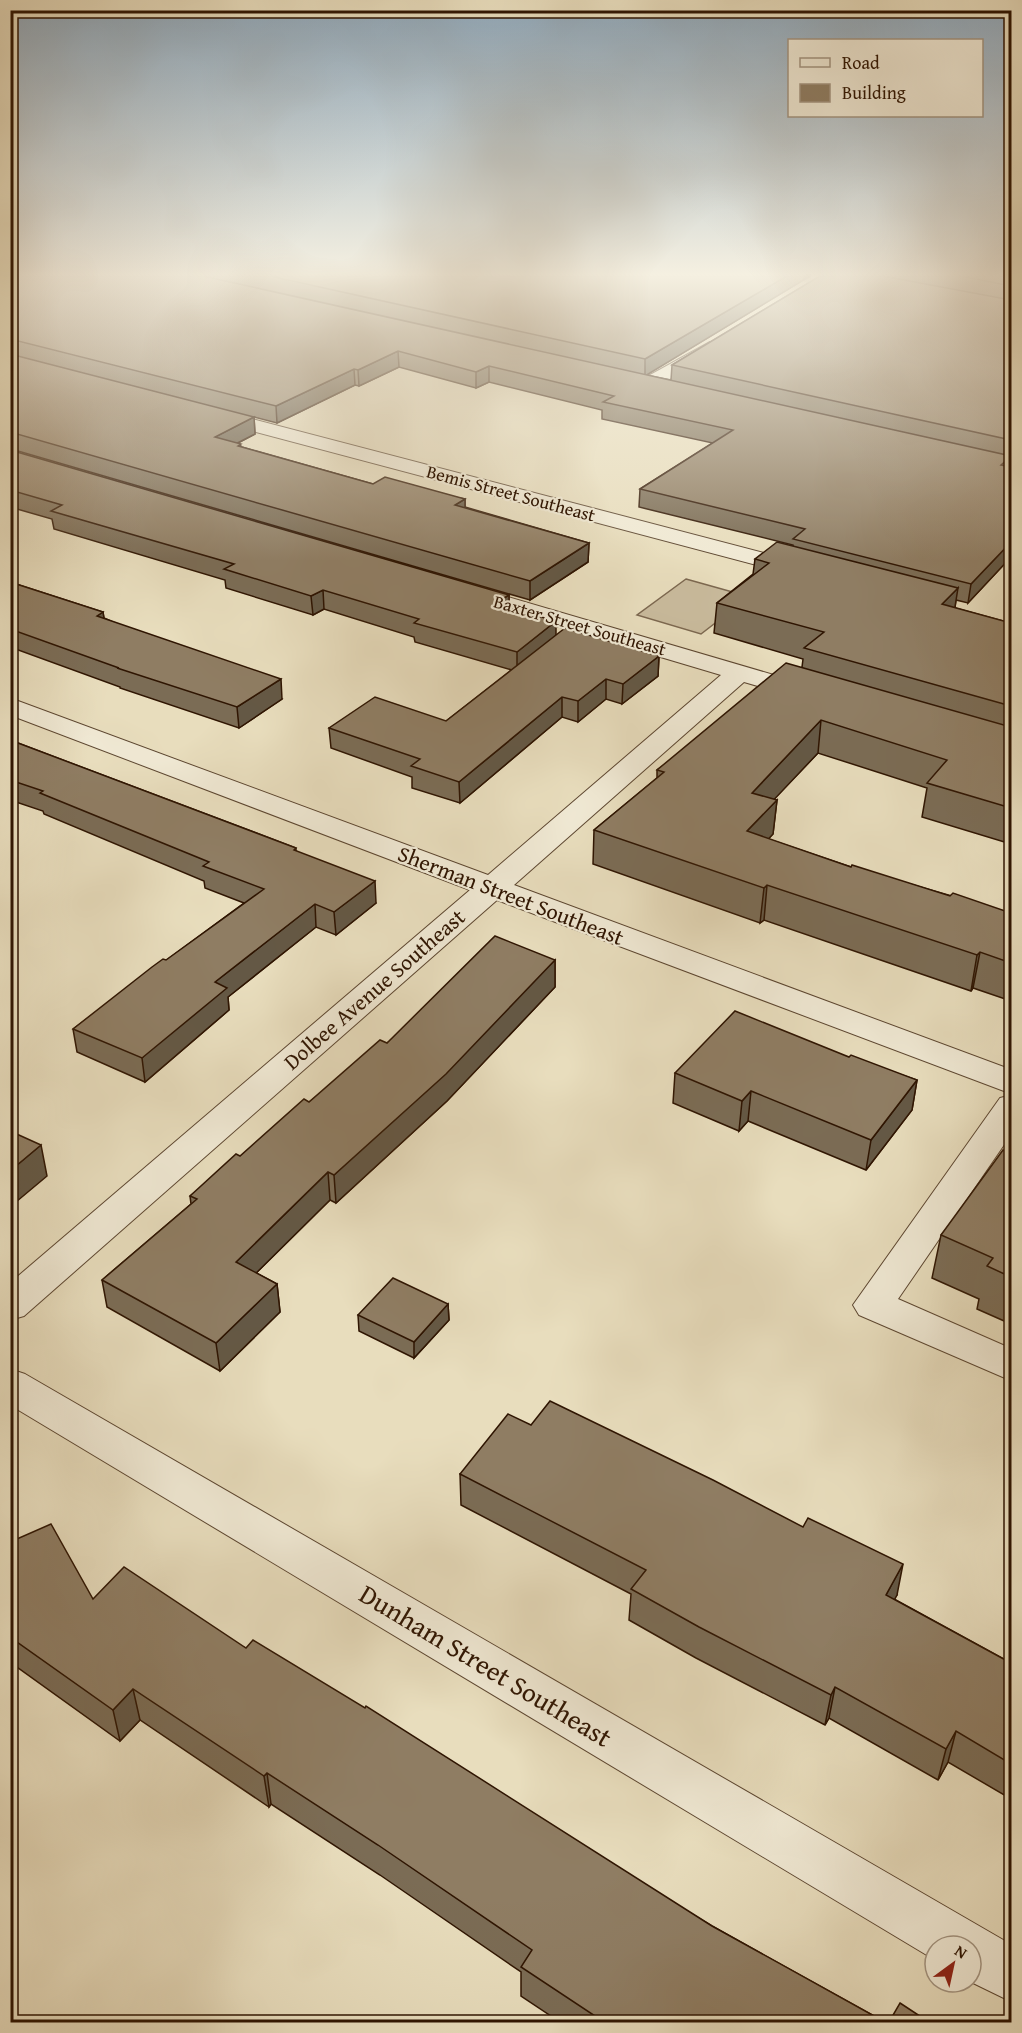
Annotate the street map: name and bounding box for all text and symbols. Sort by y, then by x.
legend [788,39,983,117]
text: Road [842,49,880,76]
text: Building [842,79,906,106]
street label: Bemis Street Southeast [424,457,599,529]
street label: Baxter Street Southeast [491,587,670,663]
street label: Sherman Street Southeast [393,837,629,953]
street label: Dolbee Avenue Southeast [276,901,472,1077]
street label: Dunham Street Southeast [352,1574,620,1757]
north arrow [923,1934,983,1994]
text: N [950,1938,972,1965]

